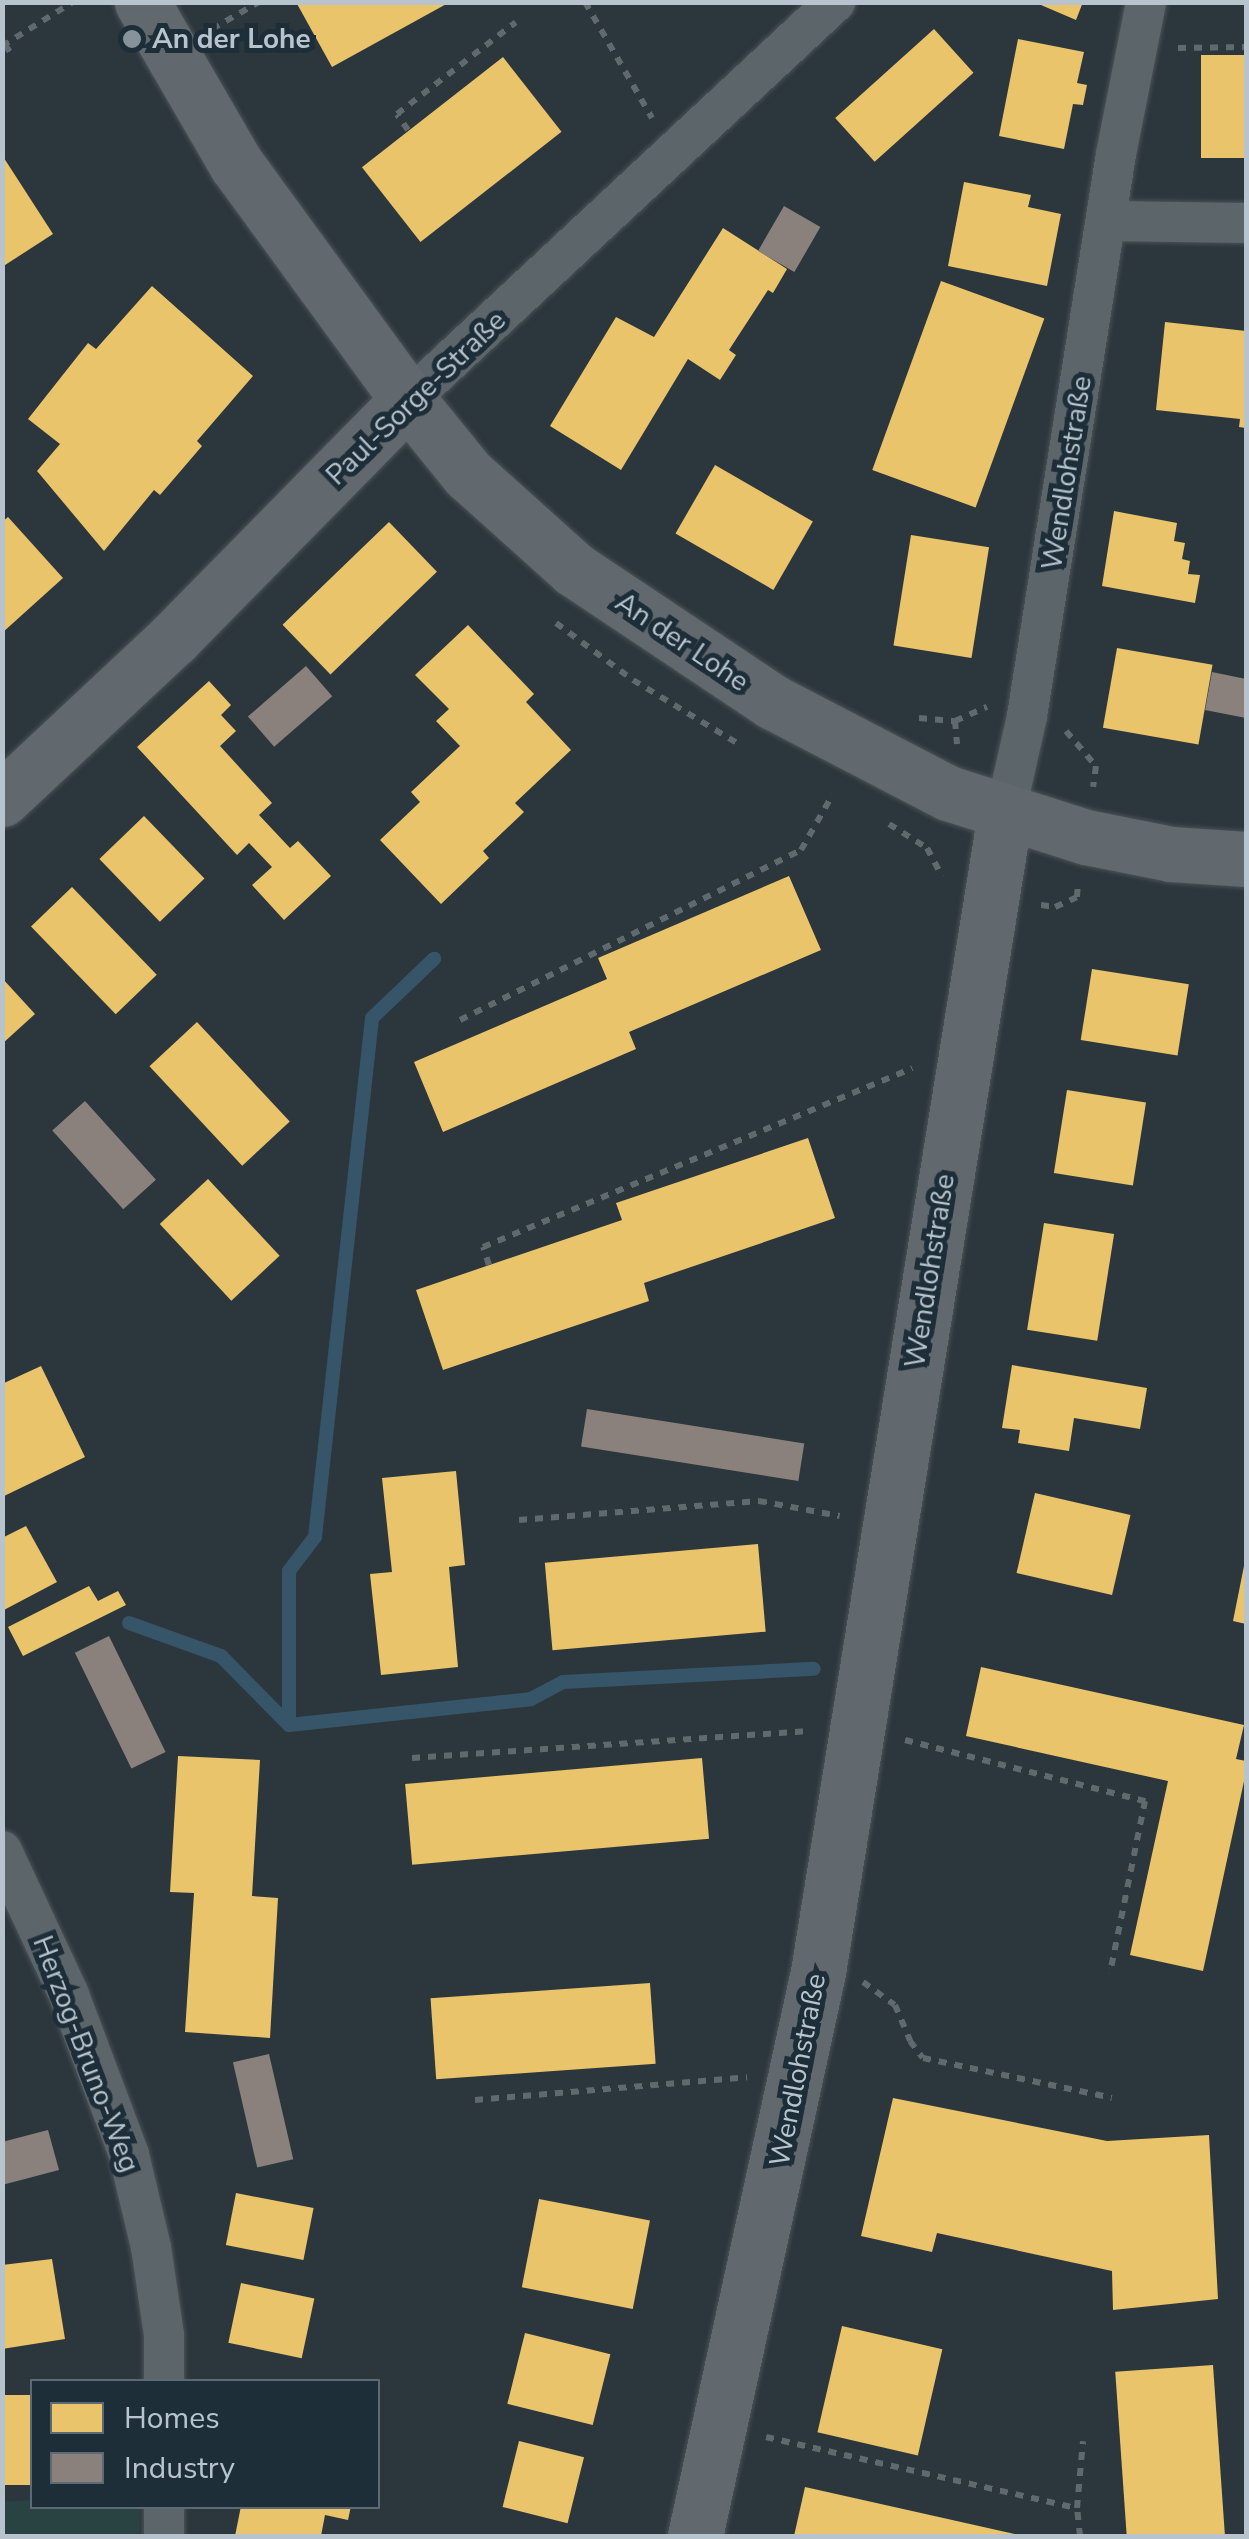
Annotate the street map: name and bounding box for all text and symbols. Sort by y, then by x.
place label: An der Lohe [152,22,311,56]
marker: An der Lohe [121,28,143,50]
street label: Paul-Sorge-Straße [319,304,513,492]
street label: Wendlohstraße [1035,374,1099,572]
street label: An der Lohe [609,585,755,699]
street label: Wendlohstraße [898,1172,962,1370]
street label: Herzog-Bruno-Weg [25,1931,147,2177]
street label: Wendlohstraße [763,1971,833,2169]
legend [30,2379,380,2509]
text: Homes [124,2398,220,2439]
text: Industry [124,2448,235,2489]

